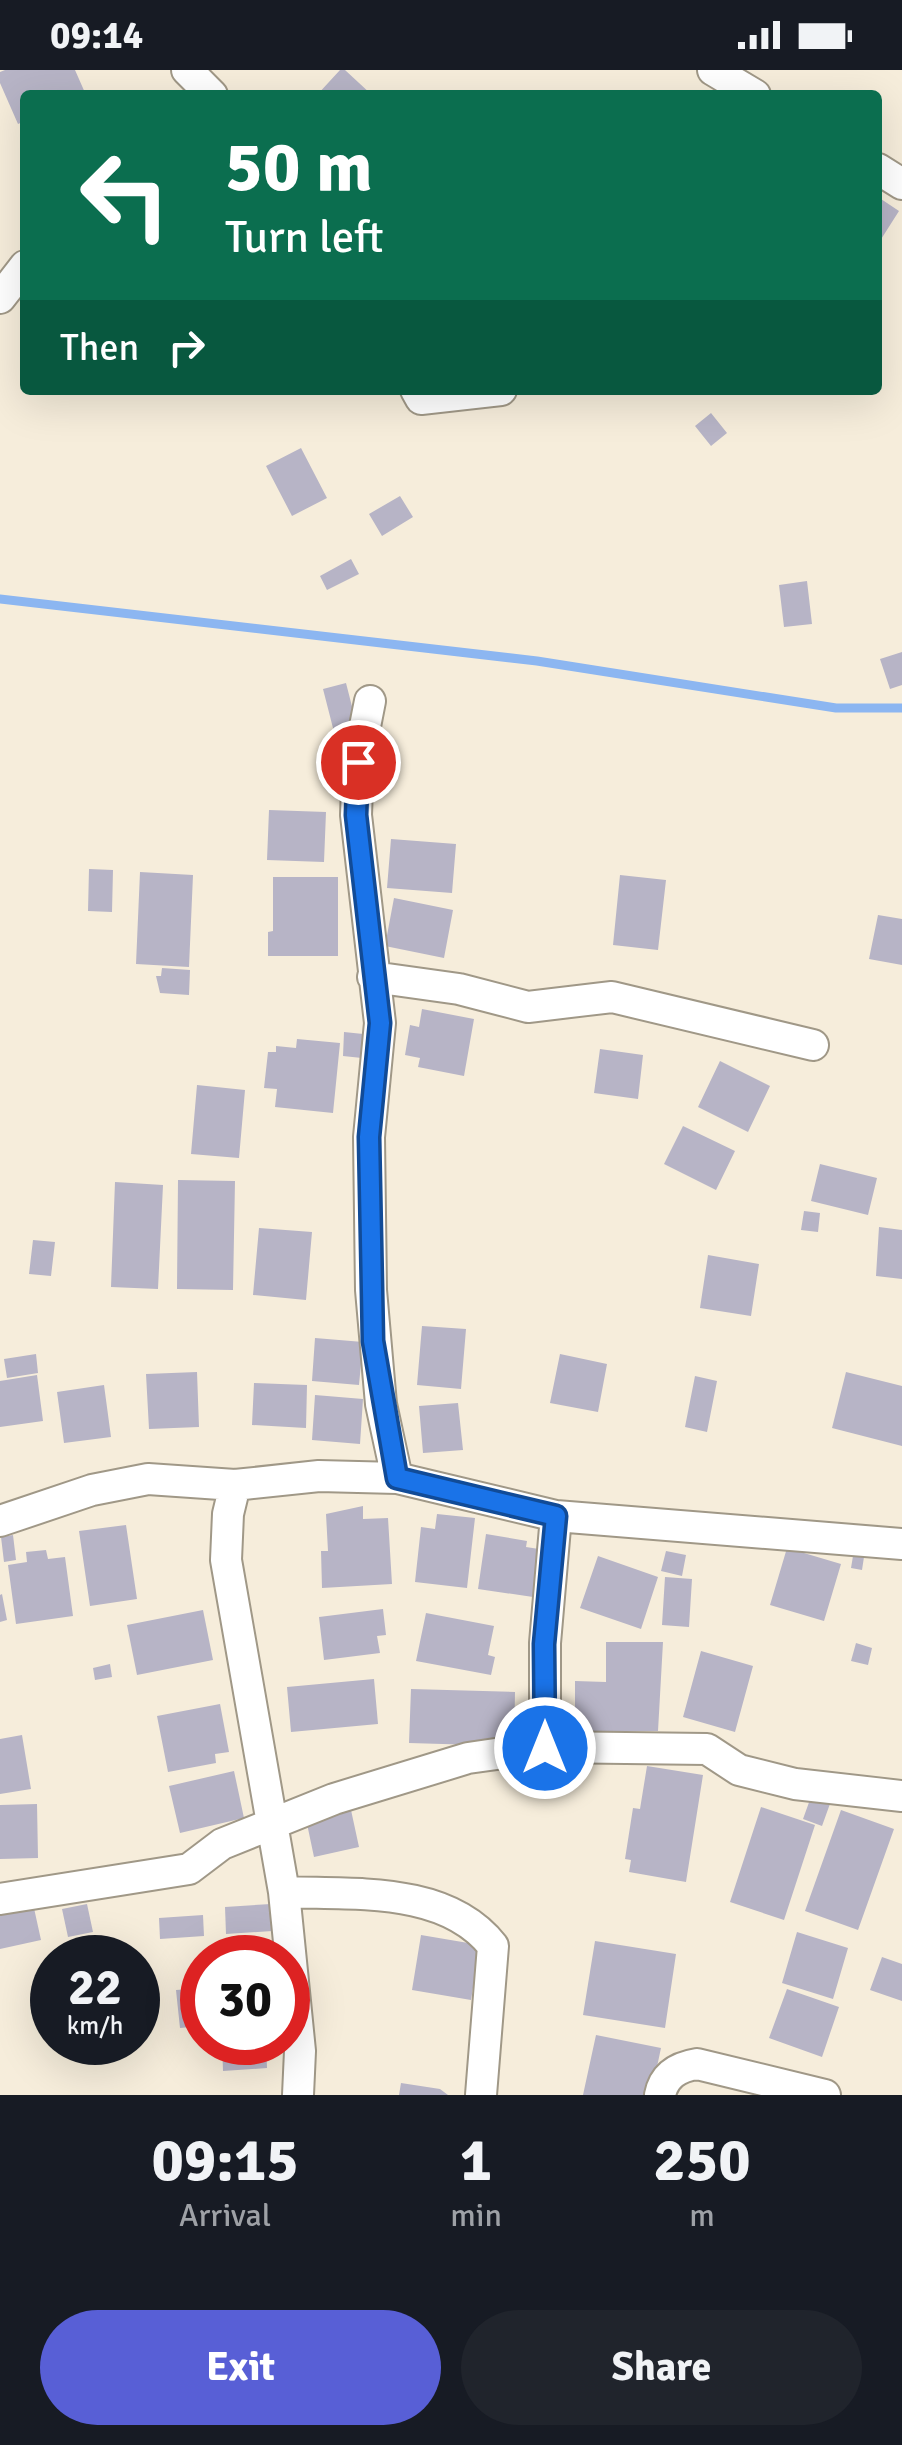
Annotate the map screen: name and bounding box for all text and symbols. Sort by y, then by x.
text: 09:14 [50,12,143,59]
text: 50 m [225,124,373,210]
icon: left [60,130,190,260]
text: Turn left [225,210,384,265]
icon: right [159,320,214,375]
text: Then [60,324,139,371]
pin [316,720,401,805]
icon: arrive [331,735,386,790]
position arrow [493,1696,597,1800]
speed limit sign: 30 [180,1935,310,2065]
text: 22 [68,1957,122,2019]
text: km/h [67,2010,123,2041]
text: 09:15 [151,2124,299,2198]
text: 1 [460,2124,492,2198]
text: 250 [653,2124,751,2198]
text: Arrival [179,2196,271,2235]
text: min [450,2196,502,2235]
text: m [689,2196,715,2235]
button: Exit [40,2310,441,2425]
button: Share [461,2310,862,2425]

